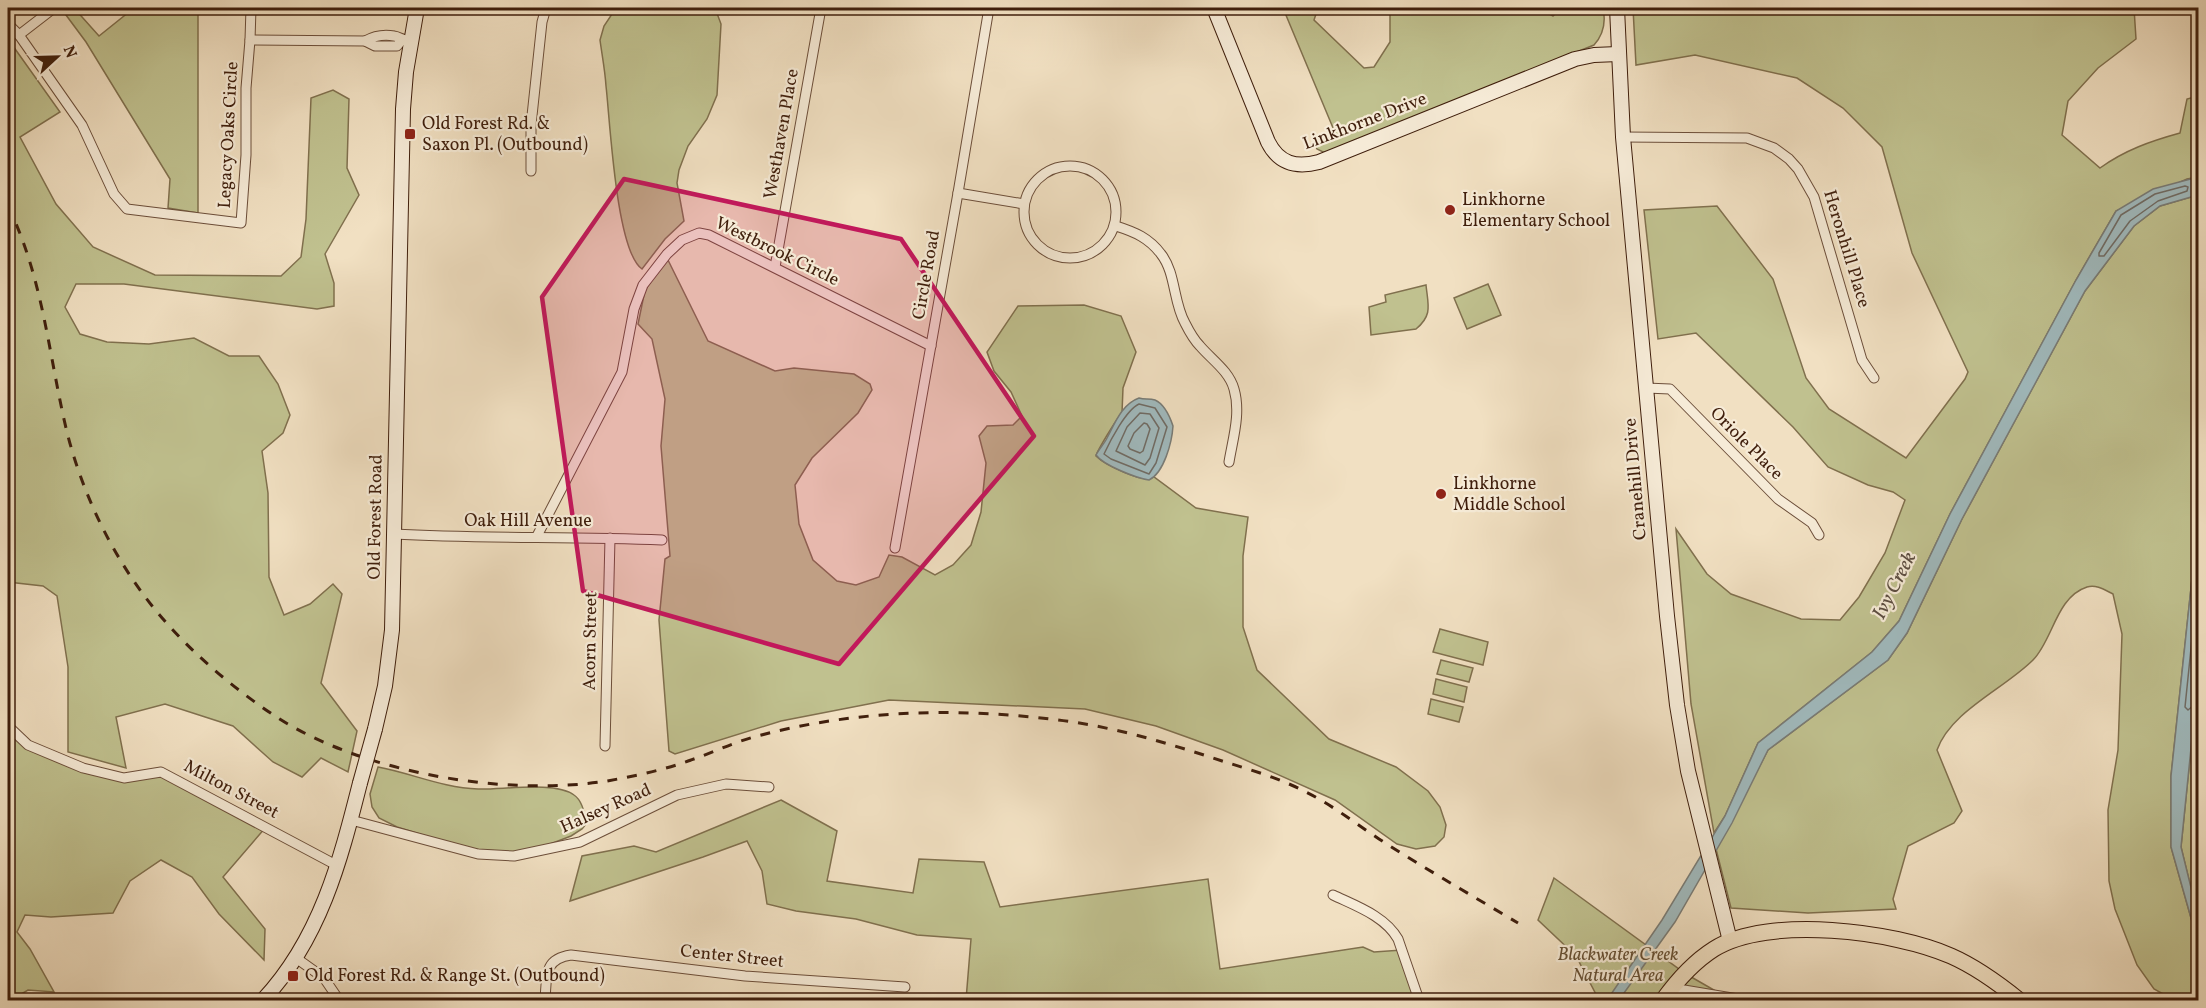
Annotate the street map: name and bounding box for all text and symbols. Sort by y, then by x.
north arrow [27,27,87,87]
text: N [57,43,82,62]
street label: Legacy Oaks Circle [213,61,245,209]
street label: Westhaven Place [758,67,806,201]
street label: Linkhorne Drive [1299,87,1431,157]
place label: Old Forest Rd. & Saxon Pl. (Outbound) [422,112,588,158]
marker: Old Forest Rd. & Saxon Pl. (Outbound) [403,127,417,141]
street label: Heronhill Place [1816,187,1876,311]
place label: Linkhorne Elementary School [1462,188,1610,234]
marker: Linkhorne Elementary School [1443,203,1457,217]
street label: Westbrook Circle [711,211,843,293]
street label: Circle Road [907,228,947,322]
street label: Oriole Place [1704,402,1788,486]
street label: Cranehill Drive [1618,417,1654,541]
street label: Old Forest Road [362,454,390,580]
place label: Linkhorne Middle School [1453,472,1566,518]
marker: Linkhorne Middle School [1434,487,1448,501]
street label: Oak Hill Avenue [464,509,592,534]
water label: Ivy Creek [1866,547,1924,625]
street label: Acorn Street [578,591,604,691]
street label: Milton Street [179,754,283,826]
street label: Halsey Road [556,778,656,840]
street label: Center Street [679,939,785,975]
park label: Blackwater Creek Natural Area [1558,943,1678,989]
place label: Old Forest Rd. & Range St. (Outbound) [305,964,605,989]
marker: Old Forest Rd. & Range St. (Outbound) [286,969,300,983]

